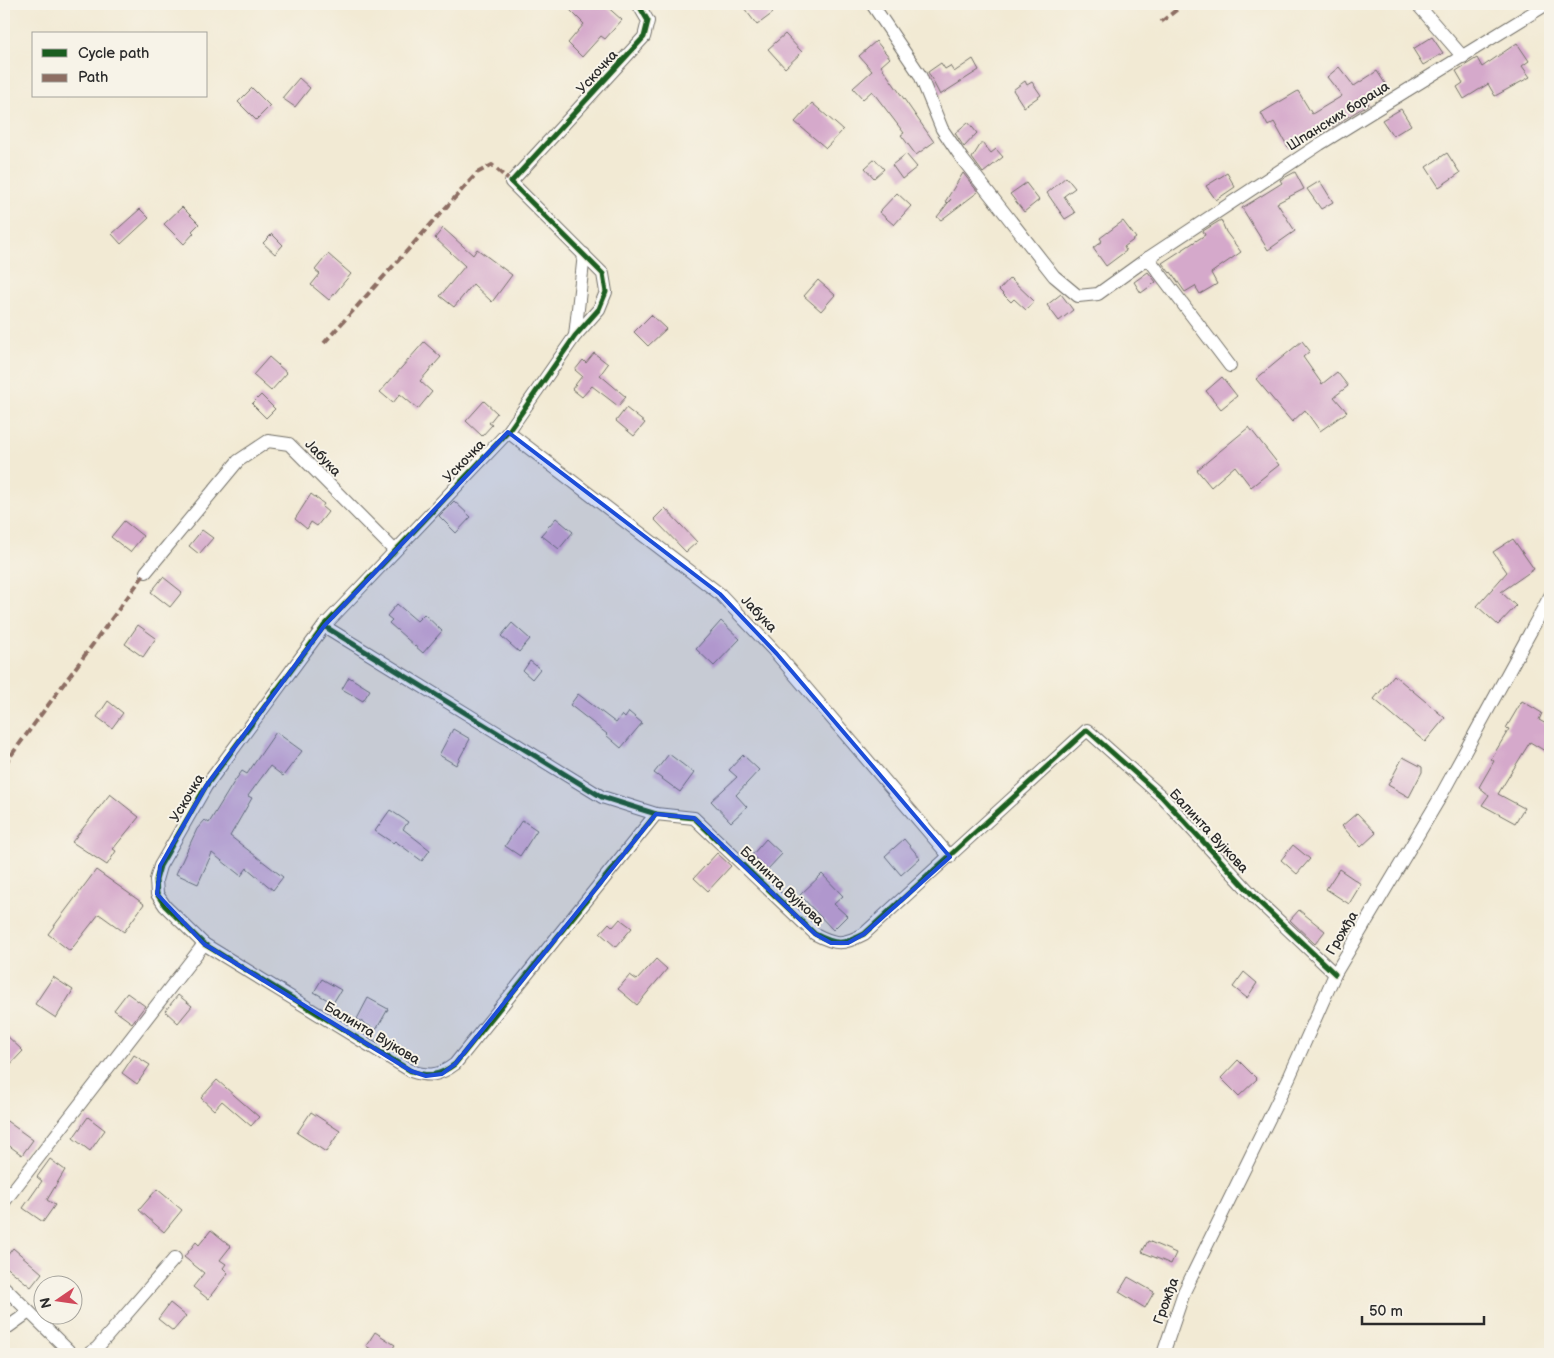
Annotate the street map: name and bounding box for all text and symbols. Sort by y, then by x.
legend [32,32,208,98]
text: Cycle path [78,44,149,63]
street label: Ускочка [573,46,622,97]
text: Path [78,68,108,87]
street label: Шпанских бораца [1284,77,1393,154]
street label: Ускочка [439,435,489,486]
street label: Јабука [301,436,345,480]
street label: Јабука [737,592,781,636]
street label: Ускочка [166,770,208,825]
street label: Балинта Вујкова [1166,785,1253,877]
street label: Балинта Вујкова [736,843,828,930]
street label: Грожђа [1322,907,1362,958]
street label: Балинта Вујкова [321,998,424,1069]
street label: Грожђа [1150,1275,1183,1327]
north arrow [32,1276,82,1326]
scale bar [1362,1293,1484,1325]
text: N [36,1296,55,1310]
text: 50 m [1369,1302,1403,1321]

